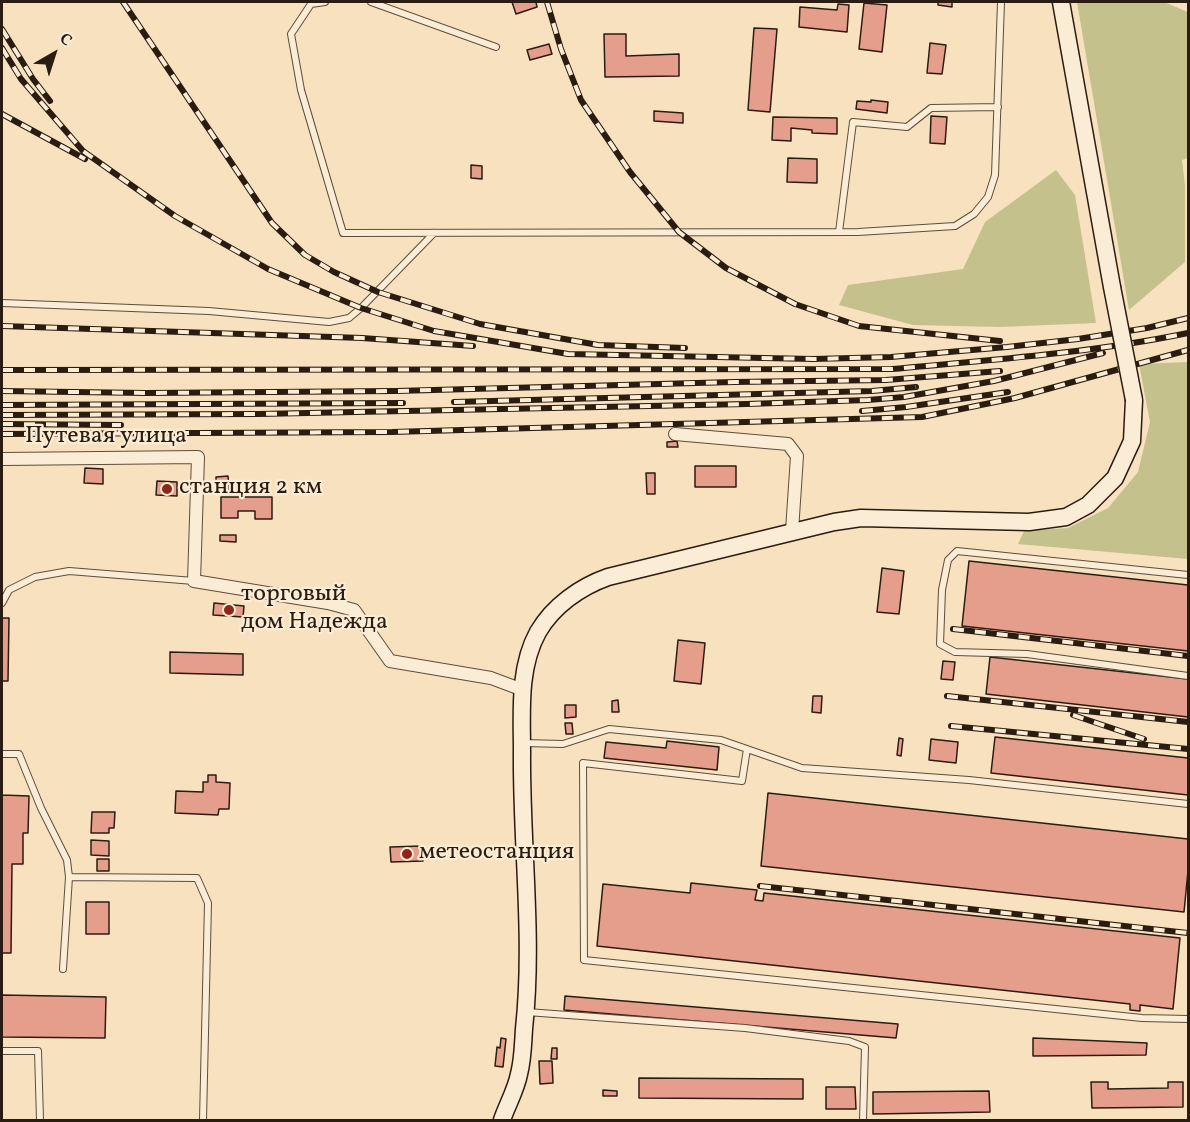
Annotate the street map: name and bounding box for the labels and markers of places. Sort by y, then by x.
place label: станция 2 км [179,475,322,503]
marker: станция 2 км [160,482,174,496]
place label: торговый дом Надежда [241,582,388,638]
marker: торговый дом Надежда [222,603,236,617]
place label: метеостанция [419,840,574,868]
marker: метеостанция [400,847,414,861]

